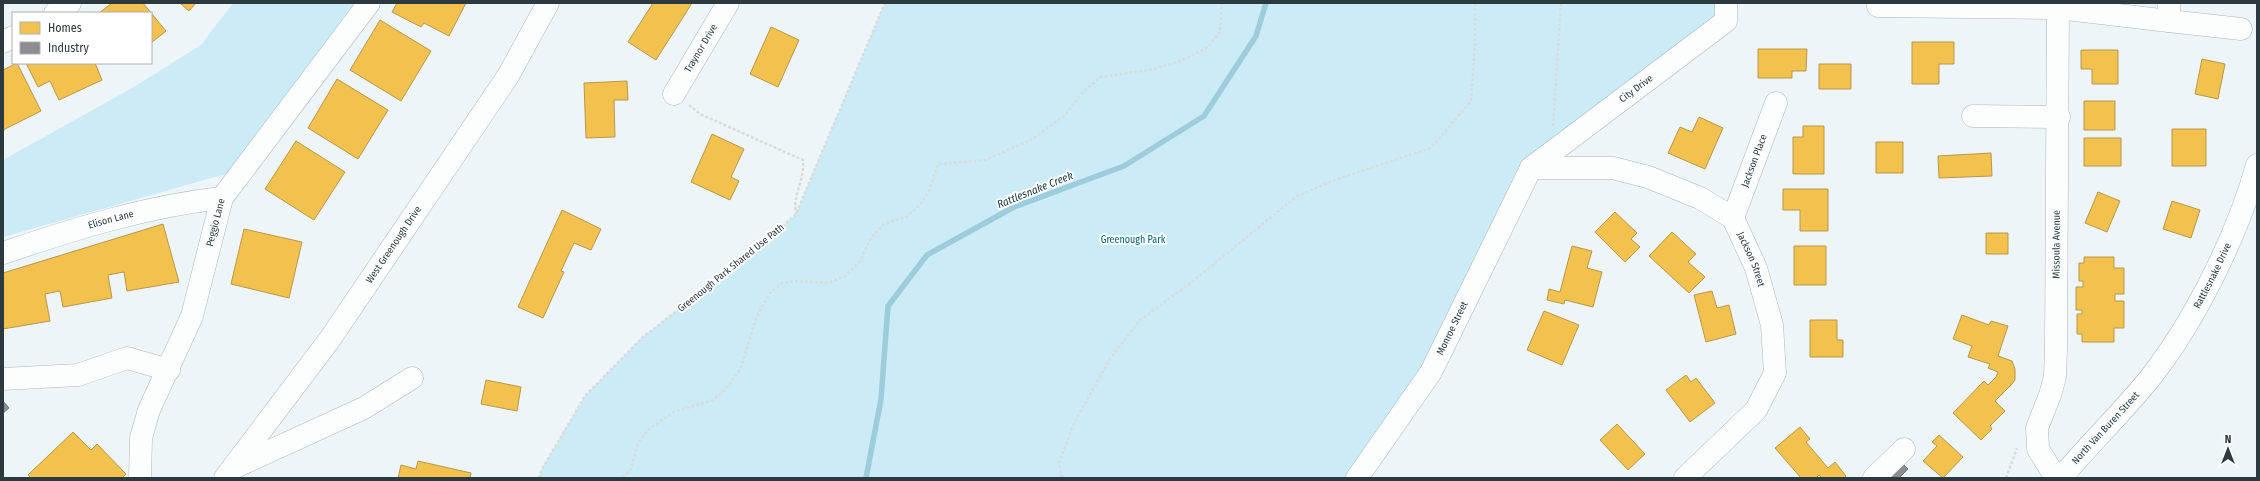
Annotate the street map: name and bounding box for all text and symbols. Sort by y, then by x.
legend [12,12,152,64]
text: Homes [48,21,82,35]
street label: Traynor Drive [682,22,720,75]
text: Industry [48,41,89,55]
street label: City Drive [1617,72,1655,105]
street label: Jackson Place [1739,133,1770,189]
water label: Rattlesnake Creek [995,169,1075,211]
street label: Peggio Lane [204,197,228,248]
street label: West Greenough Drive [363,204,424,286]
street label: Elison Lane [87,208,135,232]
street label: Missoula Avenue [2050,210,2063,279]
street label: Greenough Park Shared Use Path [675,221,787,315]
street label: Jackson Street [1734,230,1767,289]
park label: Greenough Park [1101,234,1166,246]
street label: Rattlesnake Drive [2191,241,2234,311]
street label: Monroe Street [1434,299,1471,357]
street label: North Van Buren Street [2069,389,2142,467]
north arrow [2208,429,2248,469]
text: N [2225,433,2231,446]

